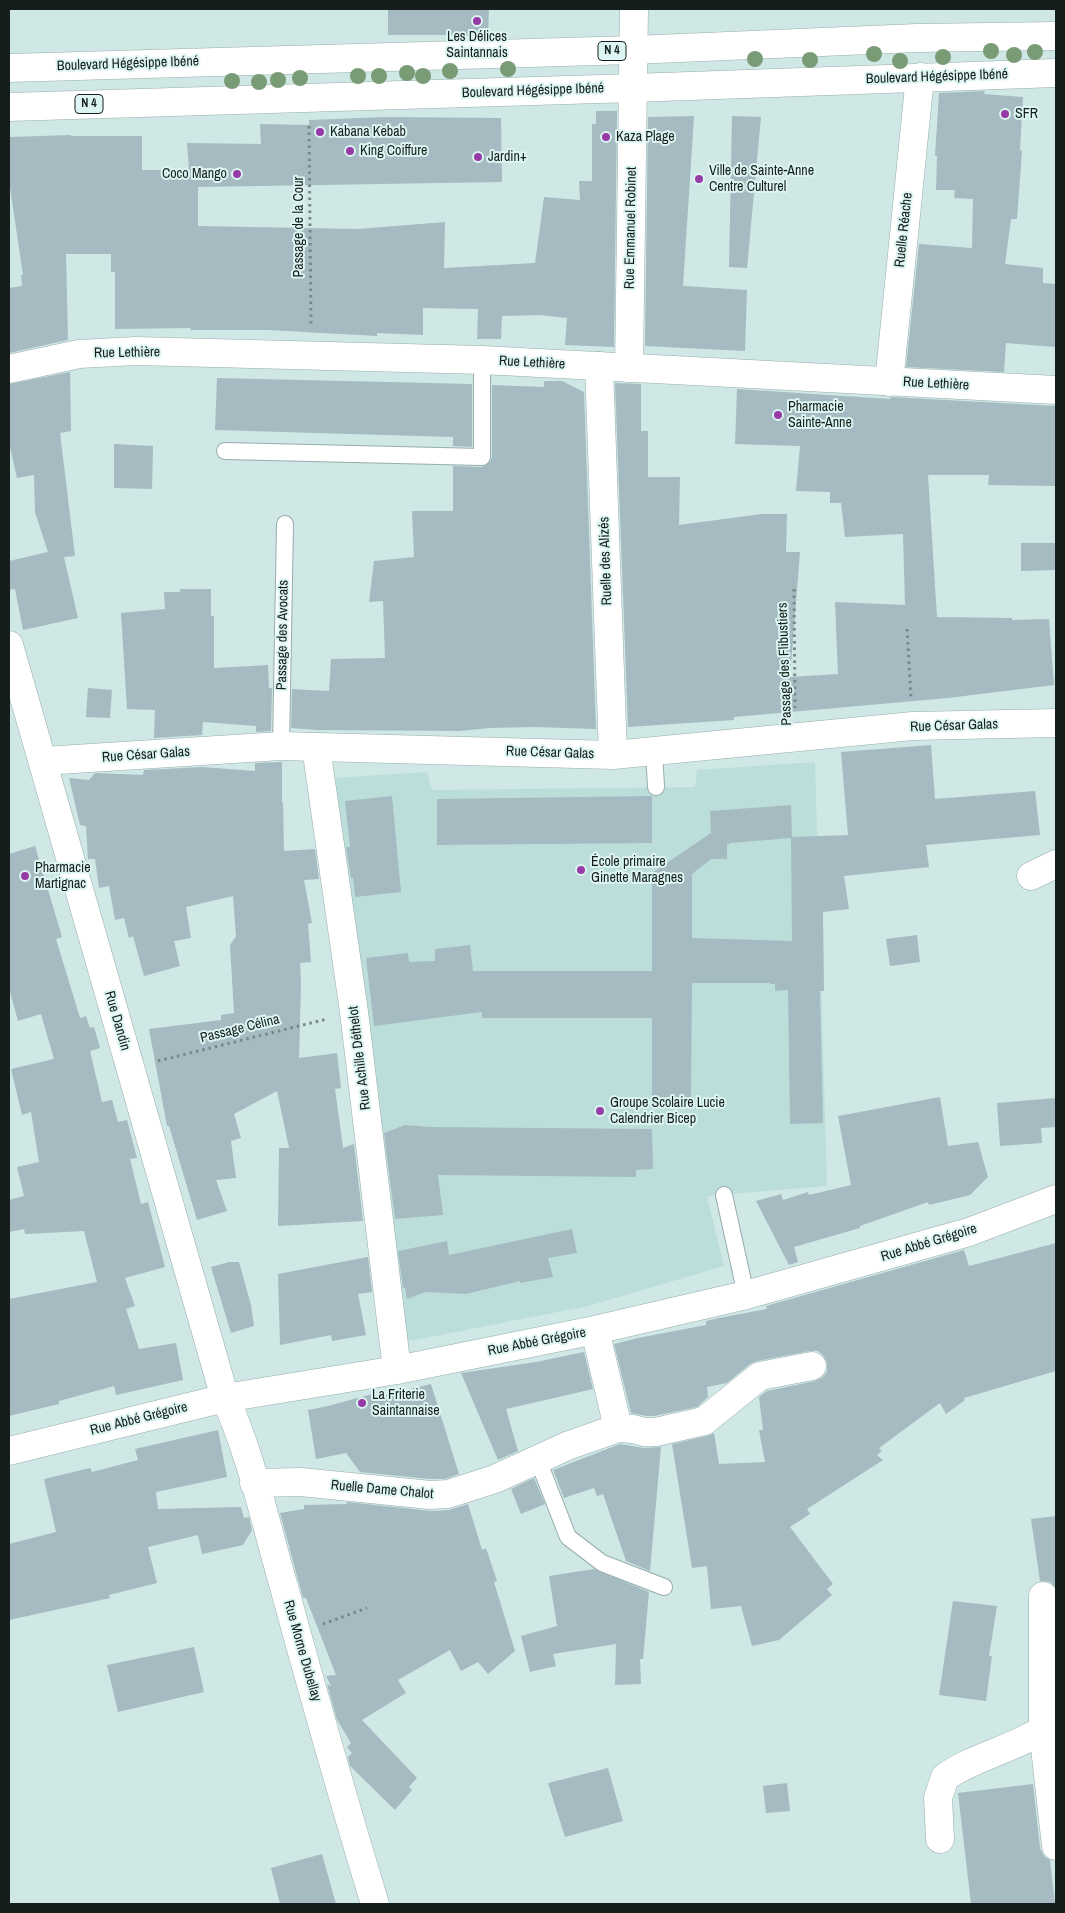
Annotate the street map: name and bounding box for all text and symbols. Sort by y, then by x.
marker: Les Délices Saintannais [471,15,483,27]
place label: Les Délices Saintannais [446,29,508,62]
road number: N 4 [598,41,626,60]
street label: Boulevard Hégésippe Ibéné [57,53,199,75]
street label: Boulevard Hégésippe Ibéné [866,66,1008,88]
street label: Boulevard Hégésippe Ibéné [462,80,604,102]
road number: N 4 [75,95,103,114]
place label: SFR [1015,106,1038,122]
marker: SFR [999,108,1011,120]
place label: Kabana Kebab [330,124,406,140]
marker: Kabana Kebab [314,126,326,138]
place label: Kaza Plage [616,129,675,145]
marker: Kaza Plage [600,131,612,143]
place label: King Coiffure [360,143,427,159]
marker: King Coiffure [344,145,356,157]
place label: Jardin+ [488,149,527,165]
marker: Jardin+ [472,151,484,163]
place label: Ville de Sainte-Anne Centre Culturel [709,163,814,196]
place label: Coco Mango [162,166,227,182]
street label: Rue Emmanuel Robinet [622,167,640,289]
marker: Coco Mango [231,168,243,180]
marker: Ville de Sainte-Anne Centre Culturel [693,173,705,185]
street label: Passage de la Cour [291,177,307,277]
street label: Ruelle Réache [892,192,916,268]
street label: Rue Lethière [94,344,160,362]
street label: Rue Lethière [498,353,566,373]
street label: Rue Lethière [902,374,970,394]
place label: Pharmacie Sainte-Anne [788,399,852,432]
marker: Pharmacie Sainte-Anne [772,409,784,421]
street label: Ruelle des Alizés [596,516,616,606]
street label: Passage des Avocats [274,580,292,690]
street label: Passage des Flibustiers [774,602,796,726]
street label: Rue César Galas [910,716,998,736]
street label: Rue César Galas [506,743,594,763]
street label: Rue César Galas [101,744,191,766]
place label: École primaire Ginette Maragnes [591,854,683,886]
place label: Pharmacie Martignac [35,860,91,892]
marker: École primaire Ginette Maragnes [575,864,587,876]
marker: Pharmacie Martignac [19,870,31,882]
street label: Rue Dandin [100,989,134,1053]
street label: Rue Achille Déthelot [345,1005,375,1111]
street label: Passage Célina [199,1011,281,1047]
place label: Groupe Scolaire Lucie Calendrier Bicep [610,1095,725,1128]
marker: Groupe Scolaire Lucie Calendrier Bicep [594,1105,606,1117]
street label: Rue Abbé Grégoire [879,1220,979,1266]
street label: Rue Abbé Grégoire [487,1324,587,1360]
place label: La Friterie Saintannaise [372,1387,440,1420]
marker: La Friterie Saintannaise [356,1397,368,1409]
street label: Rue Abbé Grégoire [89,1399,189,1439]
street label: Ruelle Dame Chalot [330,1477,434,1503]
street label: Rue Morne Dubellay [280,1598,324,1704]

